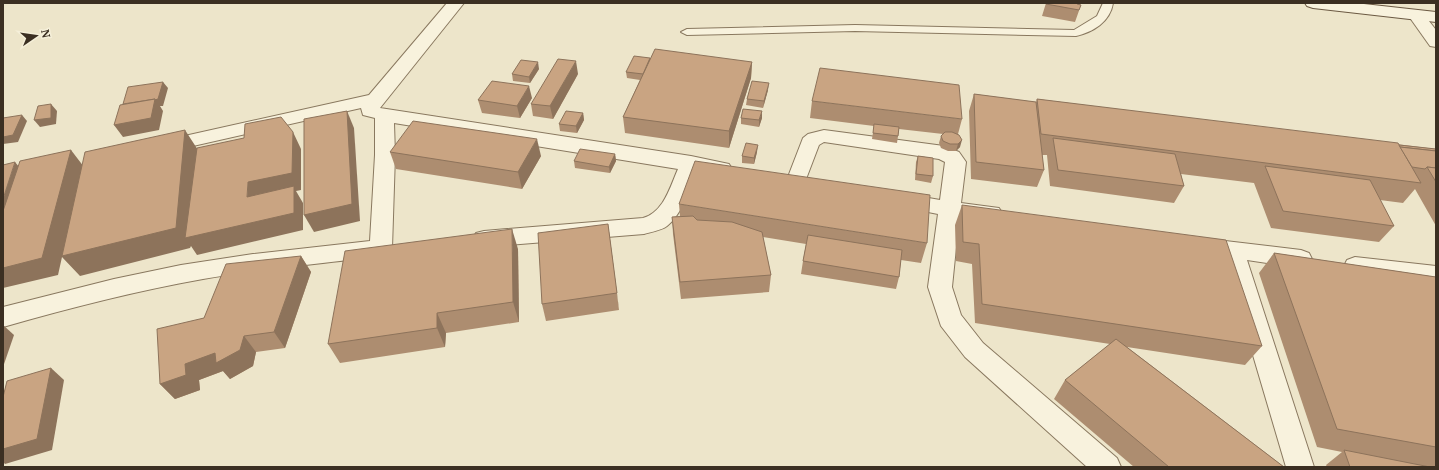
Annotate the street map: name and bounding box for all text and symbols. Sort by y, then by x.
north arrow [16,16,56,56]
text: N [38,28,54,40]

